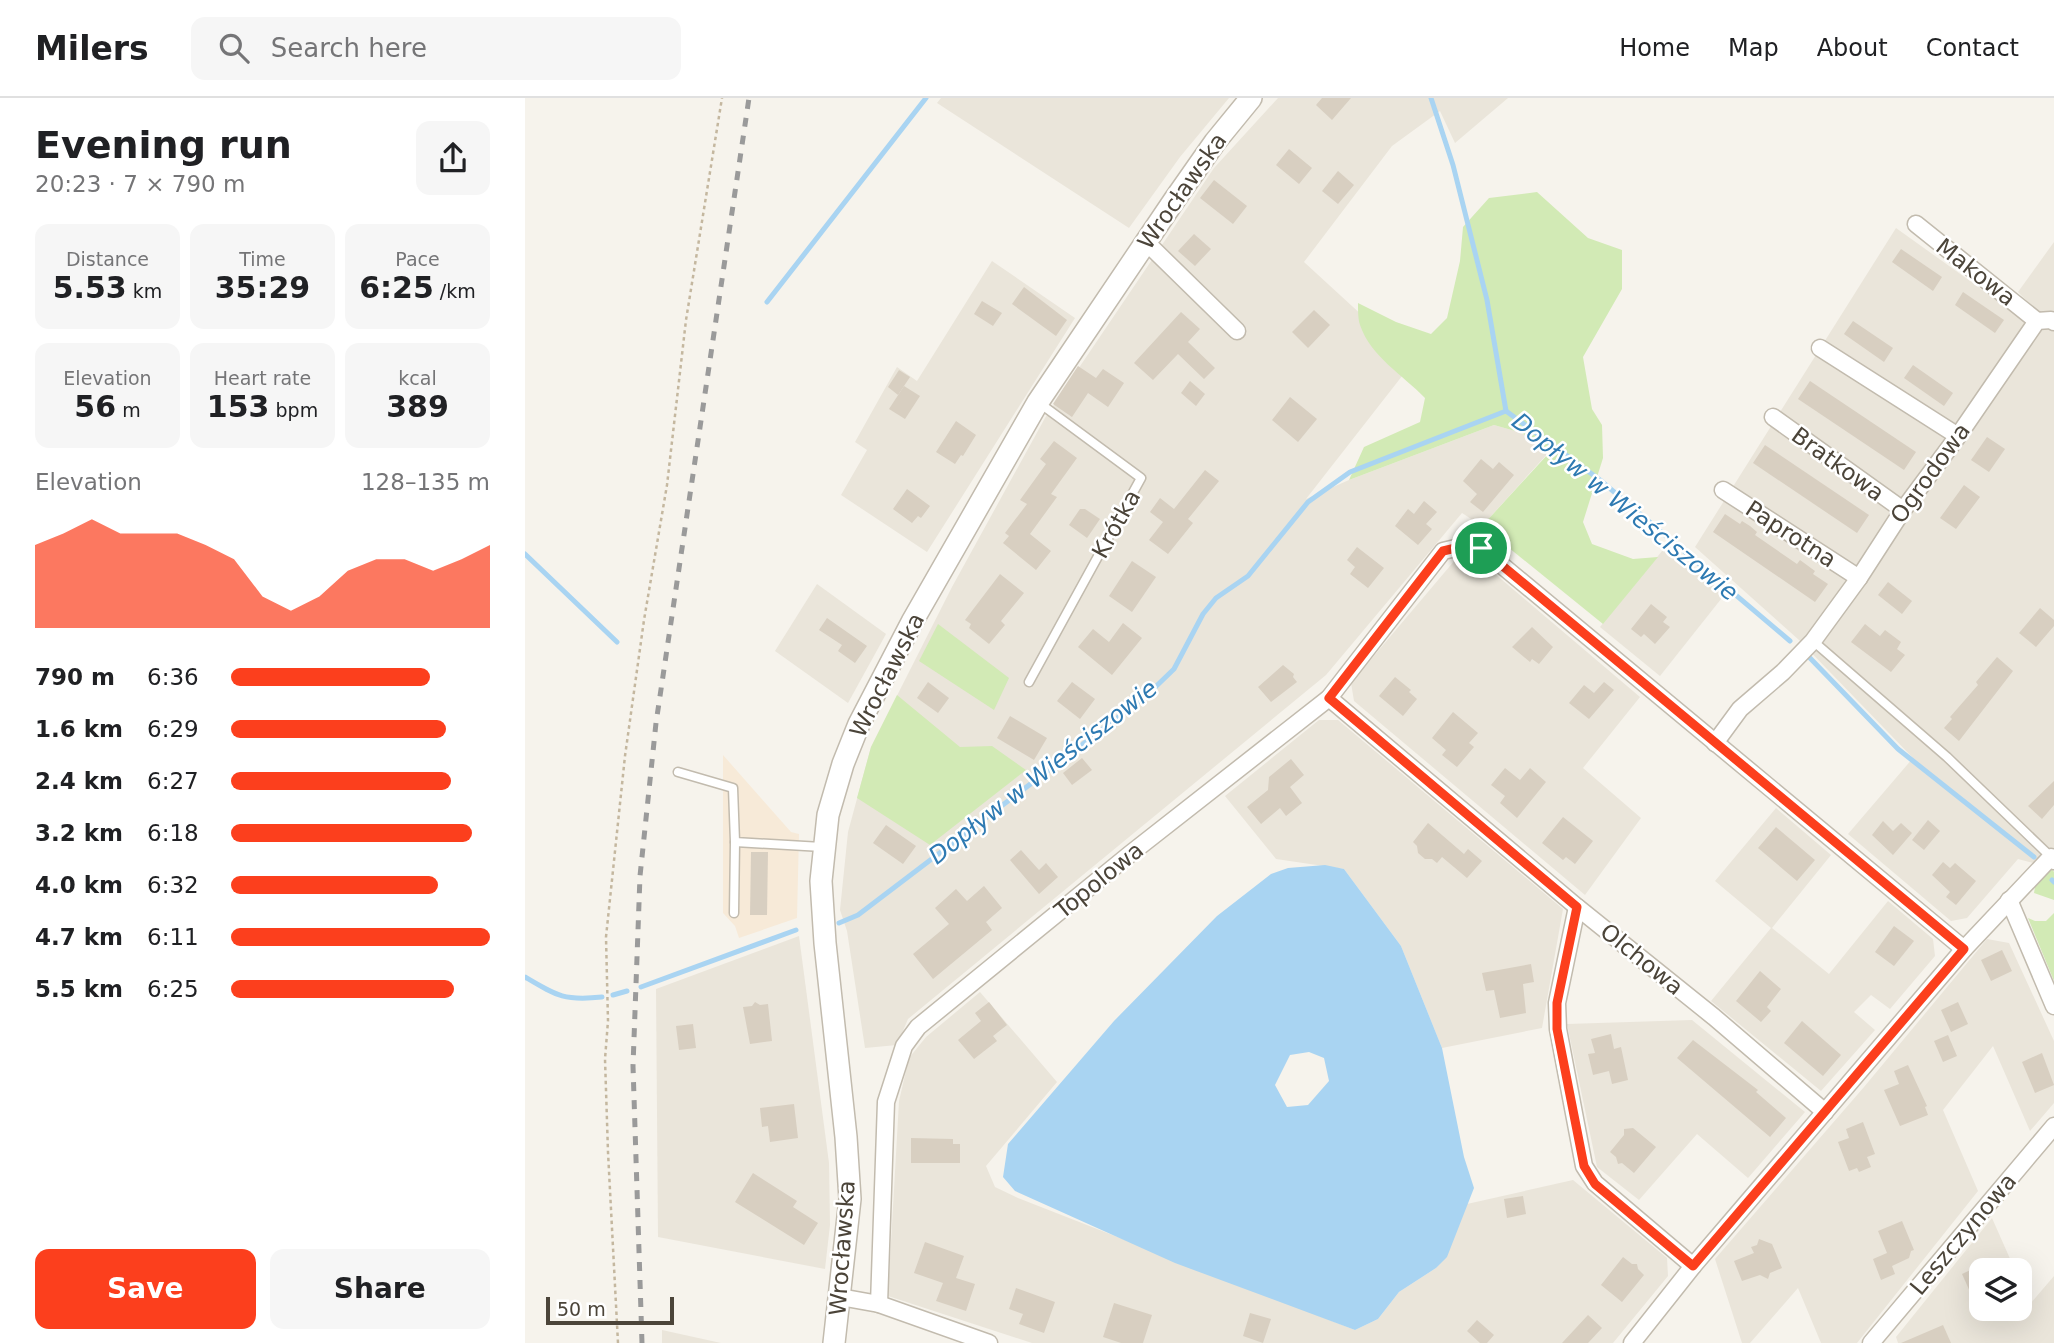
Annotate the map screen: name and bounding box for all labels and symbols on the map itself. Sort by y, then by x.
street label: Wrocławska [1132,128,1232,254]
street label: Makowa [1931,233,2021,311]
water label: Dopływ w Wieściszowie [1506,407,1744,607]
street label: Ogrodowa [1885,418,1975,528]
street label: Bratkowa [1787,422,1889,506]
street label: Krótka [1087,485,1145,563]
street label: Paprotna [1741,495,1841,573]
pin [1451,518,1511,578]
street label: Wrocławska [845,609,929,741]
water label: Dopływ w Wieściszowie [923,674,1163,870]
street label: Topolowa [1049,836,1148,924]
street label: Olchowa [1595,918,1689,1000]
street label: Leszczynowa [1905,1168,2021,1300]
street label: Wrocławska [824,1179,860,1317]
scale bar [546,1294,674,1326]

